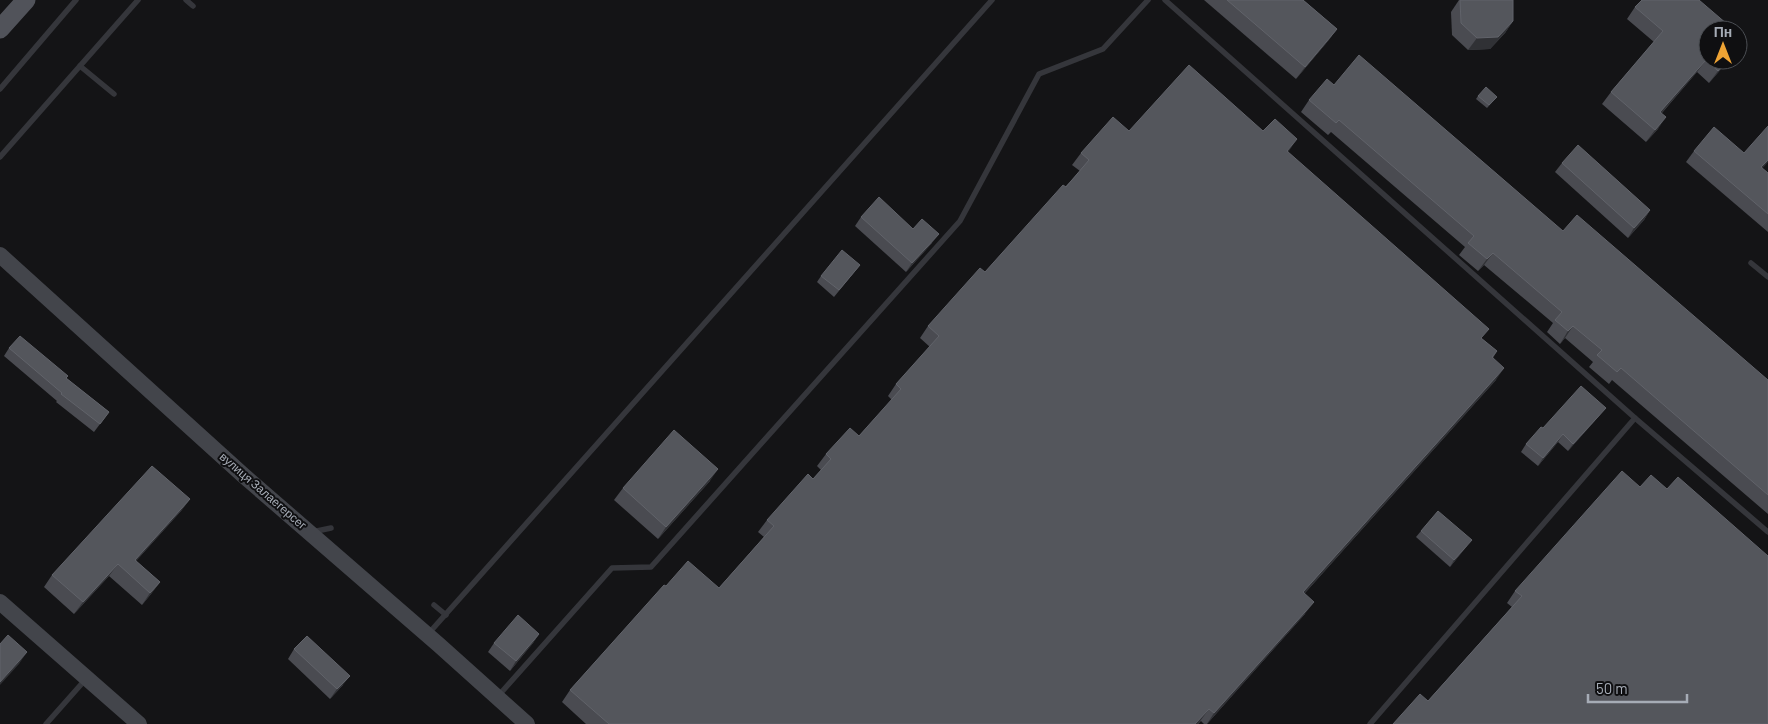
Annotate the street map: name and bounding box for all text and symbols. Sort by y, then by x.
north arrow [1698,20,1748,70]
text: Пн [1714,23,1732,40]
street label: вулиця Залаегерсег [217,449,310,533]
scale bar [1588,672,1687,704]
text: 50 m [1596,679,1628,697]

